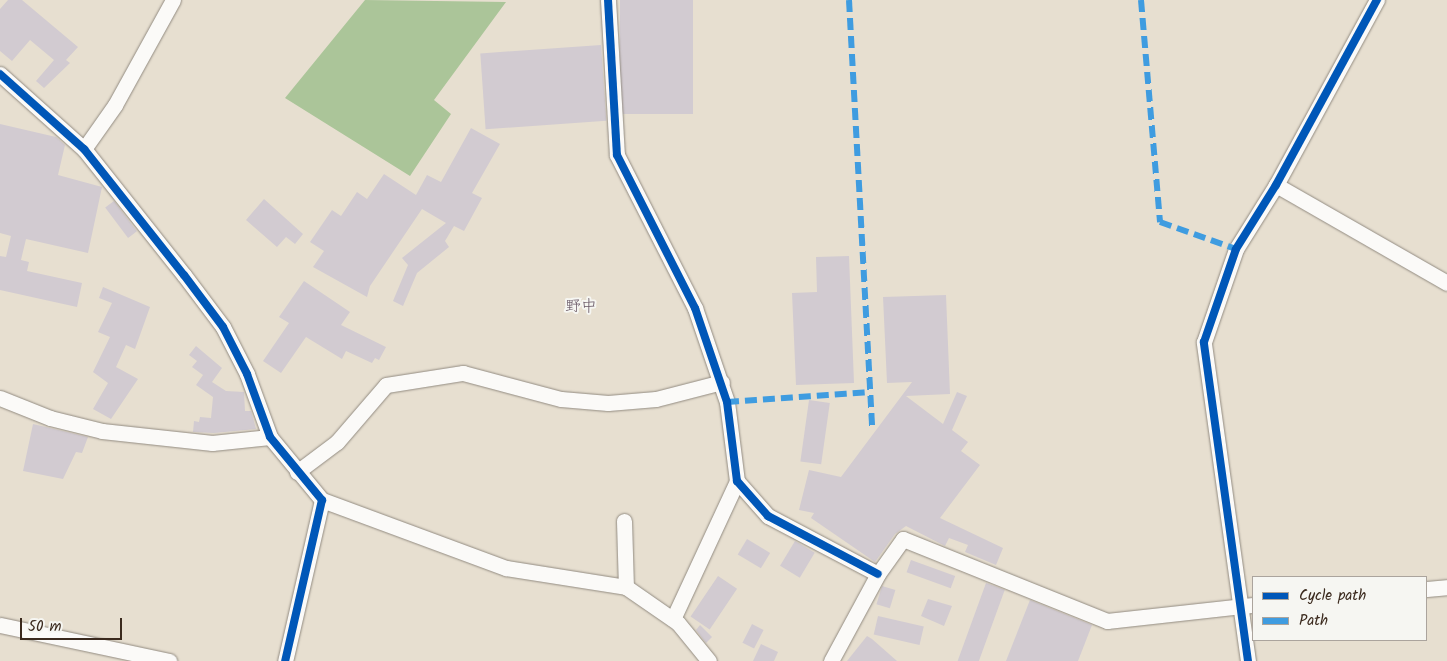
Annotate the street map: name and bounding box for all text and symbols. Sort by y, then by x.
district label: 野中 [565,297,597,317]
legend [1252,576,1427,641]
text: Cycle path [1299,584,1366,608]
scale bar [22,608,125,640]
text: Path [1299,609,1328,633]
text: 50 m [28,615,62,639]

